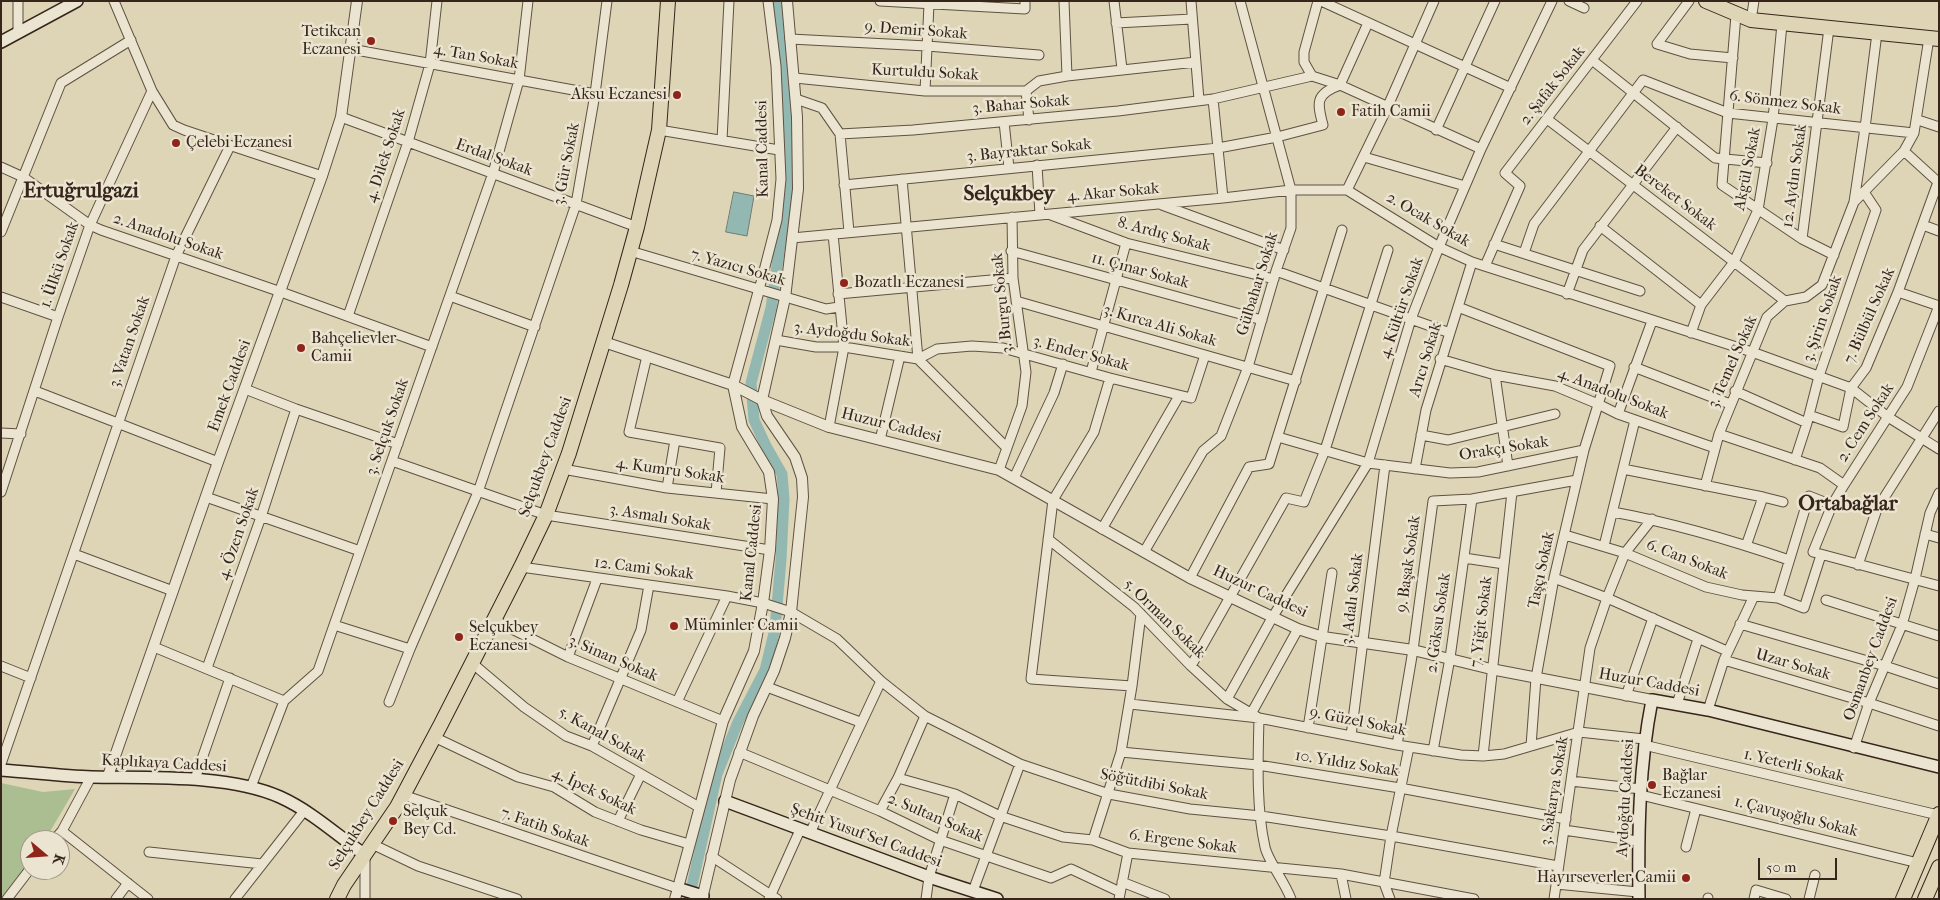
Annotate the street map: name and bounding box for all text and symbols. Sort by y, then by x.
street label: 9. Demir Sokak [864,18,968,44]
place label: Tetikcan Eczanesi [301,22,361,60]
marker: Tetikcan Eczanesi [365,35,377,47]
street label: 4. Tan Sokak [432,40,520,74]
street label: 2. Şafak Sokak [1516,43,1590,129]
street label: Kurtuldu Sokak [871,61,979,85]
place label: Aksu Eczanesi [571,85,667,105]
street label: 6. Sönmez Sokak [1728,87,1842,119]
marker: Aksu Eczanesi [671,89,683,101]
street label: 3. Bahar Sokak [972,91,1070,119]
street label: Kanal Caddesi [753,100,773,198]
place label: Fatih Camii [1351,102,1431,122]
marker: Fatih Camii [1335,106,1347,118]
street label: 4. Dilek Sokak [362,107,410,205]
street label: 3. Gür Sokak [550,121,584,207]
street label: 12. Aydın Sokak [1778,123,1812,229]
street label: Akgül Sokak [1731,126,1765,212]
place label: Çelebi Eczanesi [186,133,292,153]
street label: Erdal Sokak [453,135,535,181]
street label: 3. Bayraktar Sokak [966,135,1092,167]
marker: Çelebi Eczanesi [170,137,182,149]
street label: Bereket Sokak [1630,161,1720,235]
district label: Ertuğrulgazi [23,179,139,205]
street label: 4. Akar Sokak [1066,179,1160,207]
district label: Selçukbey [964,182,1054,208]
street label: 2. Ocak Sokak [1383,188,1473,252]
street label: 2. Anadolu Sokak [110,209,226,265]
street label: 8. Ardıç Sokak [1115,213,1213,257]
street label: 1. Ülkü Sokak [36,219,84,311]
street label: Gülbahar Sokak [1233,230,1283,338]
street label: 7. Yazıcı Sokak [688,245,788,291]
street label: 11. Çınar Sokak [1089,249,1191,293]
street label: 3. Burgu Sokak [988,252,1018,354]
street label: 4. Kültür Sokak [1376,255,1428,361]
street label: 7. Bülbül Sokak [1840,265,1900,367]
place label: Bozatlı Eczanesi [854,273,964,293]
street label: 3. Şirin Sokak [1799,273,1847,365]
marker: Bozatlı Eczanesi [838,277,850,289]
street label: 3. Vatan Sokak [105,294,155,390]
street label: 3. Kırca Ali Sokak [1101,301,1219,351]
street label: 3. Temel Sokak [1704,313,1762,411]
street label: 3. Aydoğdu Sokak [793,318,911,352]
street label: Arıcı Sokak [1406,320,1446,400]
place label: Bahçelievler Camii [311,329,396,367]
street label: 3. Ender Sokak [1031,332,1131,376]
street label: Emek Caddesi [204,337,256,435]
marker: Bahçelievler Camii [295,342,307,354]
street label: 4. Anadolu Sokak [1555,364,1671,424]
street label: 3. Selçuk Sokak [362,376,414,478]
street label: 2. Cem Sokak [1833,380,1899,466]
street label: Selçukbey Caddesi [515,394,577,520]
street label: Huzur Caddesi [839,404,943,448]
street label: Orakçı Sokak [1458,432,1550,466]
street label: 4. Kumru Sokak [614,454,726,488]
street label: 4. Özen Sokak [214,485,264,583]
district label: Ortabağlar [1798,492,1898,518]
street label: 3. Asmalı Sokak [608,500,712,536]
street label: Kanal Caddesi [737,503,767,603]
street label: 9. Başak Sokak [1393,514,1425,614]
street label: Taşçı Sokak [1524,530,1560,610]
street label: 6. Can Sokak [1643,536,1731,584]
street label: 3. Adalı Sokak [1338,552,1368,646]
street label: 12. Cami Sokak [593,553,695,585]
street label: Huzur Caddesi [1210,562,1310,622]
street label: 2. Göksu Sokak [1422,572,1456,674]
street label: 5. Orman Sokak [1119,575,1209,663]
street label: 7. Yiğit Sokak [1467,575,1497,669]
street label: Osmanbey Caddesi [1840,594,1902,724]
place label: Müminler Camii [684,616,798,636]
place label: Selçukbey Eczanesi [469,618,538,656]
marker: Müminler Camii [668,620,680,632]
marker: Selçukbey Eczanesi [453,631,465,643]
street label: 3. Sinan Sokak [565,632,661,686]
street label: Uzar Sokak [1753,645,1833,685]
street label: Huzur Caddesi [1597,665,1701,701]
street label: 5. Kanal Sokak [555,703,649,767]
street label: 9. Güzel Sokak [1308,703,1408,741]
street label: 3. Sakarya Sokak [1537,735,1573,847]
street label: Aydoğdu Caddesi [1613,738,1639,858]
street label: 1. Yeterli Sokak [1742,745,1846,787]
street label: 10. Yıldız Sokak [1294,746,1400,782]
street label: Kaplıkaya Caddesi [101,751,227,777]
street label: Selçukbey Caddesi [325,756,409,874]
street label: 4. İpek Sokak [549,764,639,820]
street label: Söğütdibi Sokak [1098,765,1210,805]
place label: Bağlar Eczanesi [1662,766,1721,804]
marker: Bağlar Eczanesi [1646,779,1658,791]
street label: 2. Sultan Sokak [884,789,986,847]
street label: 1. Çavuşoğlu Sokak [1732,792,1860,842]
street label: Şehit Yusuf Sel Caddesi [788,800,944,872]
place label: Selçuk Bey Cd. [403,802,456,840]
street label: 7. Fatih Sokak [498,804,592,852]
marker: Selçuk Bey Cd. [387,815,399,827]
street label: 6. Ergene Sokak [1128,826,1238,858]
north arrow [20,830,70,880]
scale bar [1760,848,1839,880]
text: K [49,852,68,867]
text: 50 m [1766,858,1796,876]
place label: Hayırseverler Camii [1537,868,1676,888]
marker: Hayırseverler Camii [1680,872,1692,884]

